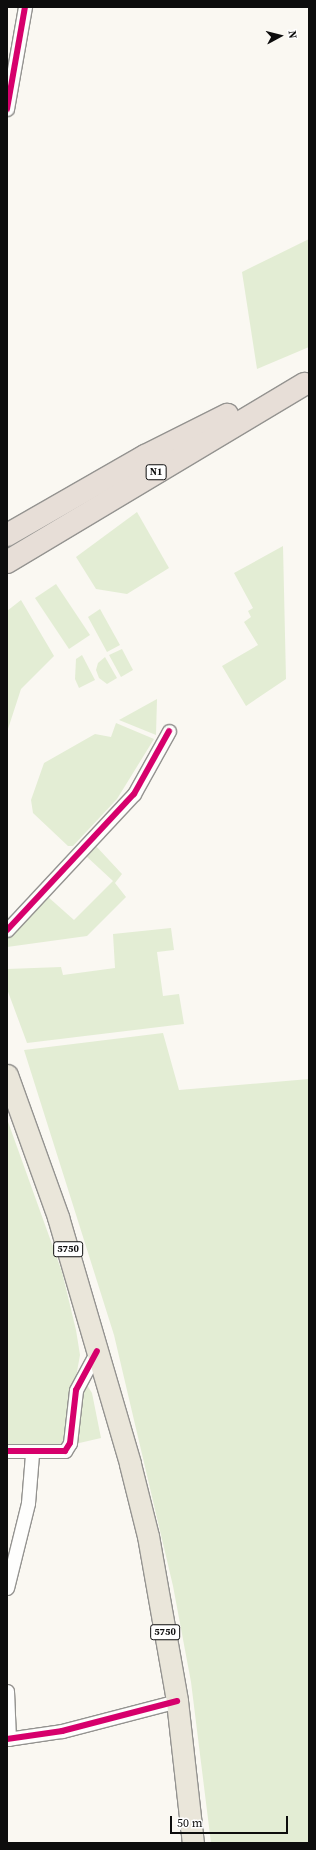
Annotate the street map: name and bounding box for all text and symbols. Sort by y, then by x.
north arrow [260,16,300,56]
text: N [284,30,300,39]
road number: N1 [145,464,167,480]
road number: 5750 [53,1241,83,1257]
road number: 5750 [150,1624,180,1640]
scale bar [172,1808,290,1834]
text: 50 m [177,1815,203,1831]

